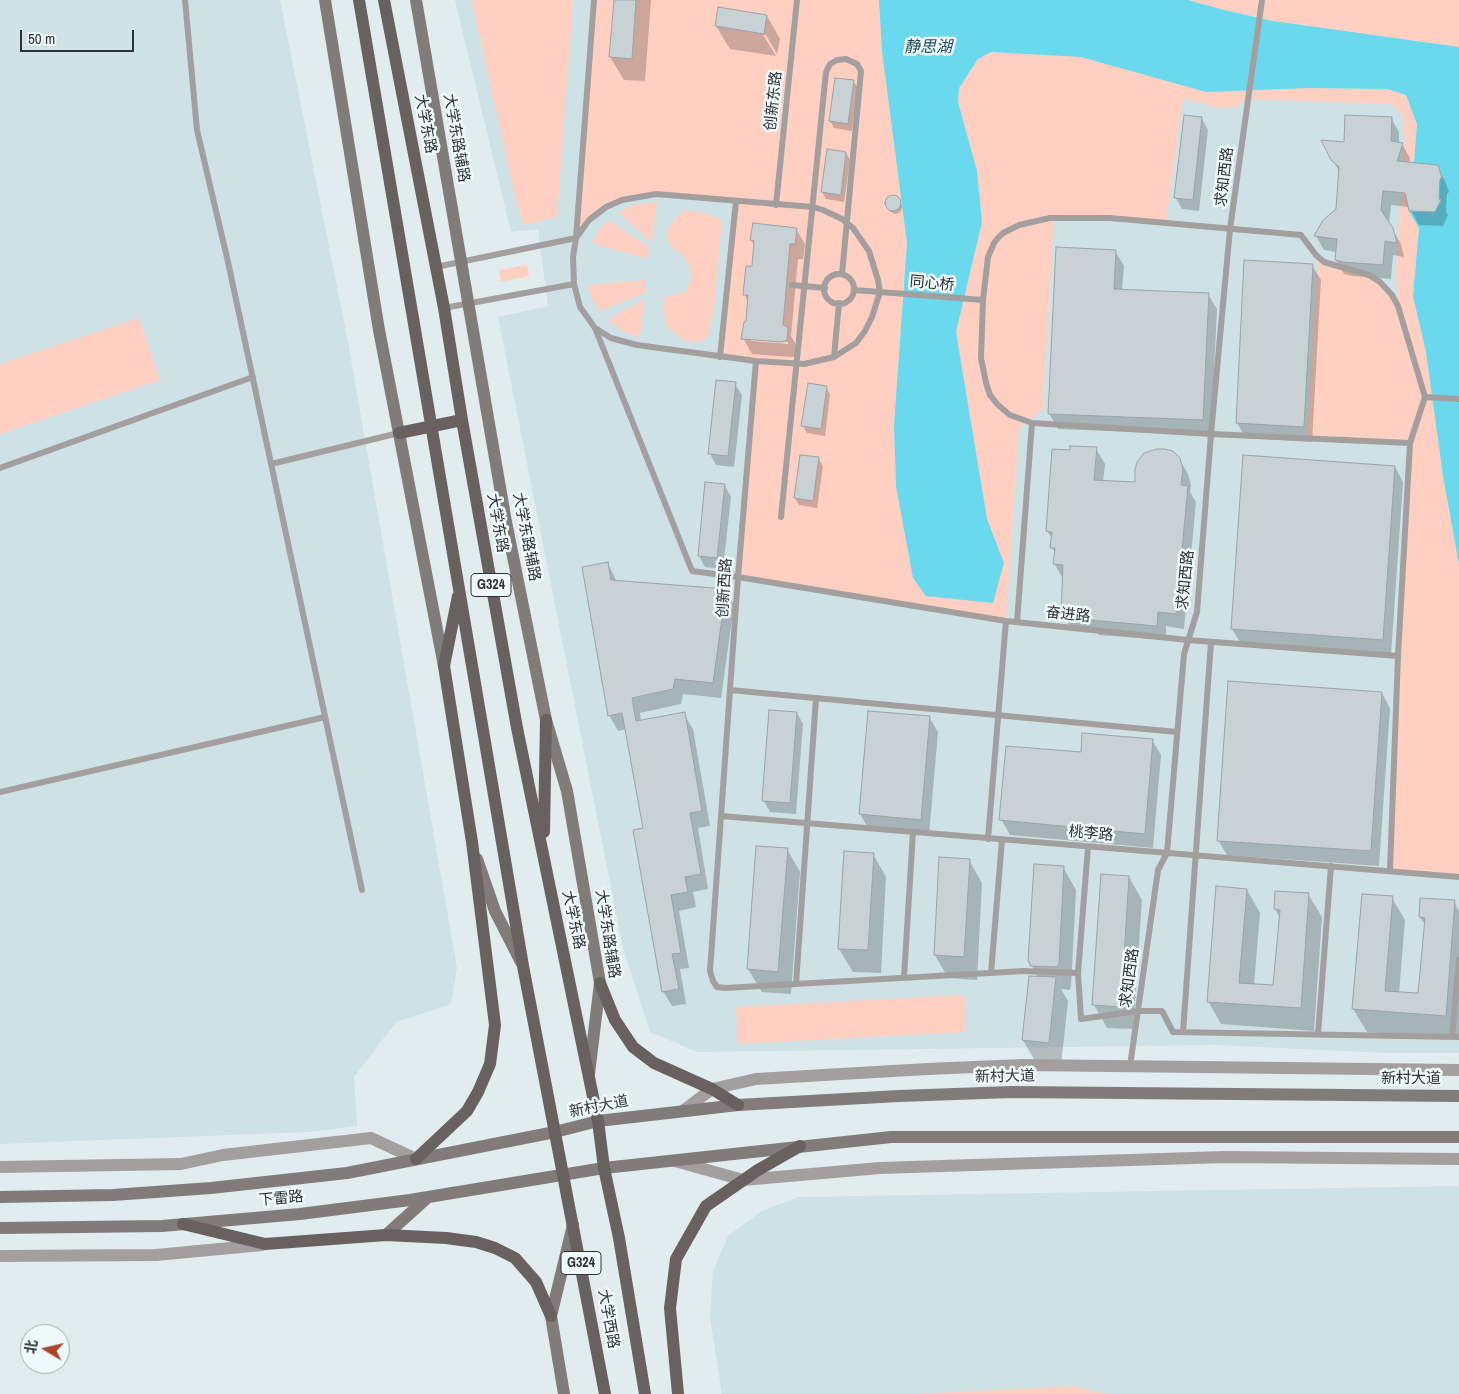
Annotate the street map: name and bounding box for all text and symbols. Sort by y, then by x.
scale bar [22,20,136,52]
text: 50 m [28,28,55,49]
water label: 静思湖 [904,38,952,58]
street label: 创新东路 [762,70,786,132]
street label: 大学东路辅路 [439,92,473,184]
street label: 大学东路 [410,93,440,155]
street label: 求知西路 [1212,146,1238,208]
street label: 同心桥 [909,273,955,295]
street label: 大学东路辅路 [509,491,543,583]
street label: 大学东路 [483,492,511,554]
street label: 求知西路 [1174,549,1198,611]
street label: 创新西路 [714,557,736,619]
road number: G324 [471,574,511,596]
street label: 奋进路 [1045,604,1091,626]
street label: 桃李路 [1068,823,1114,845]
street label: 大学东路辅路 [591,888,623,980]
street label: 大学东路 [558,889,588,951]
street label: 求知西路 [1117,947,1143,1009]
street label: 新村大道 [975,1067,1035,1087]
street label: 新村大道 [1381,1070,1441,1088]
street label: 新村大道 [568,1092,630,1122]
street label: 下雷路 [258,1188,304,1210]
road number: G324 [561,1252,601,1274]
street label: 大学西路 [594,1288,622,1350]
north arrow [20,1324,70,1374]
text: 北 [21,1338,41,1355]

